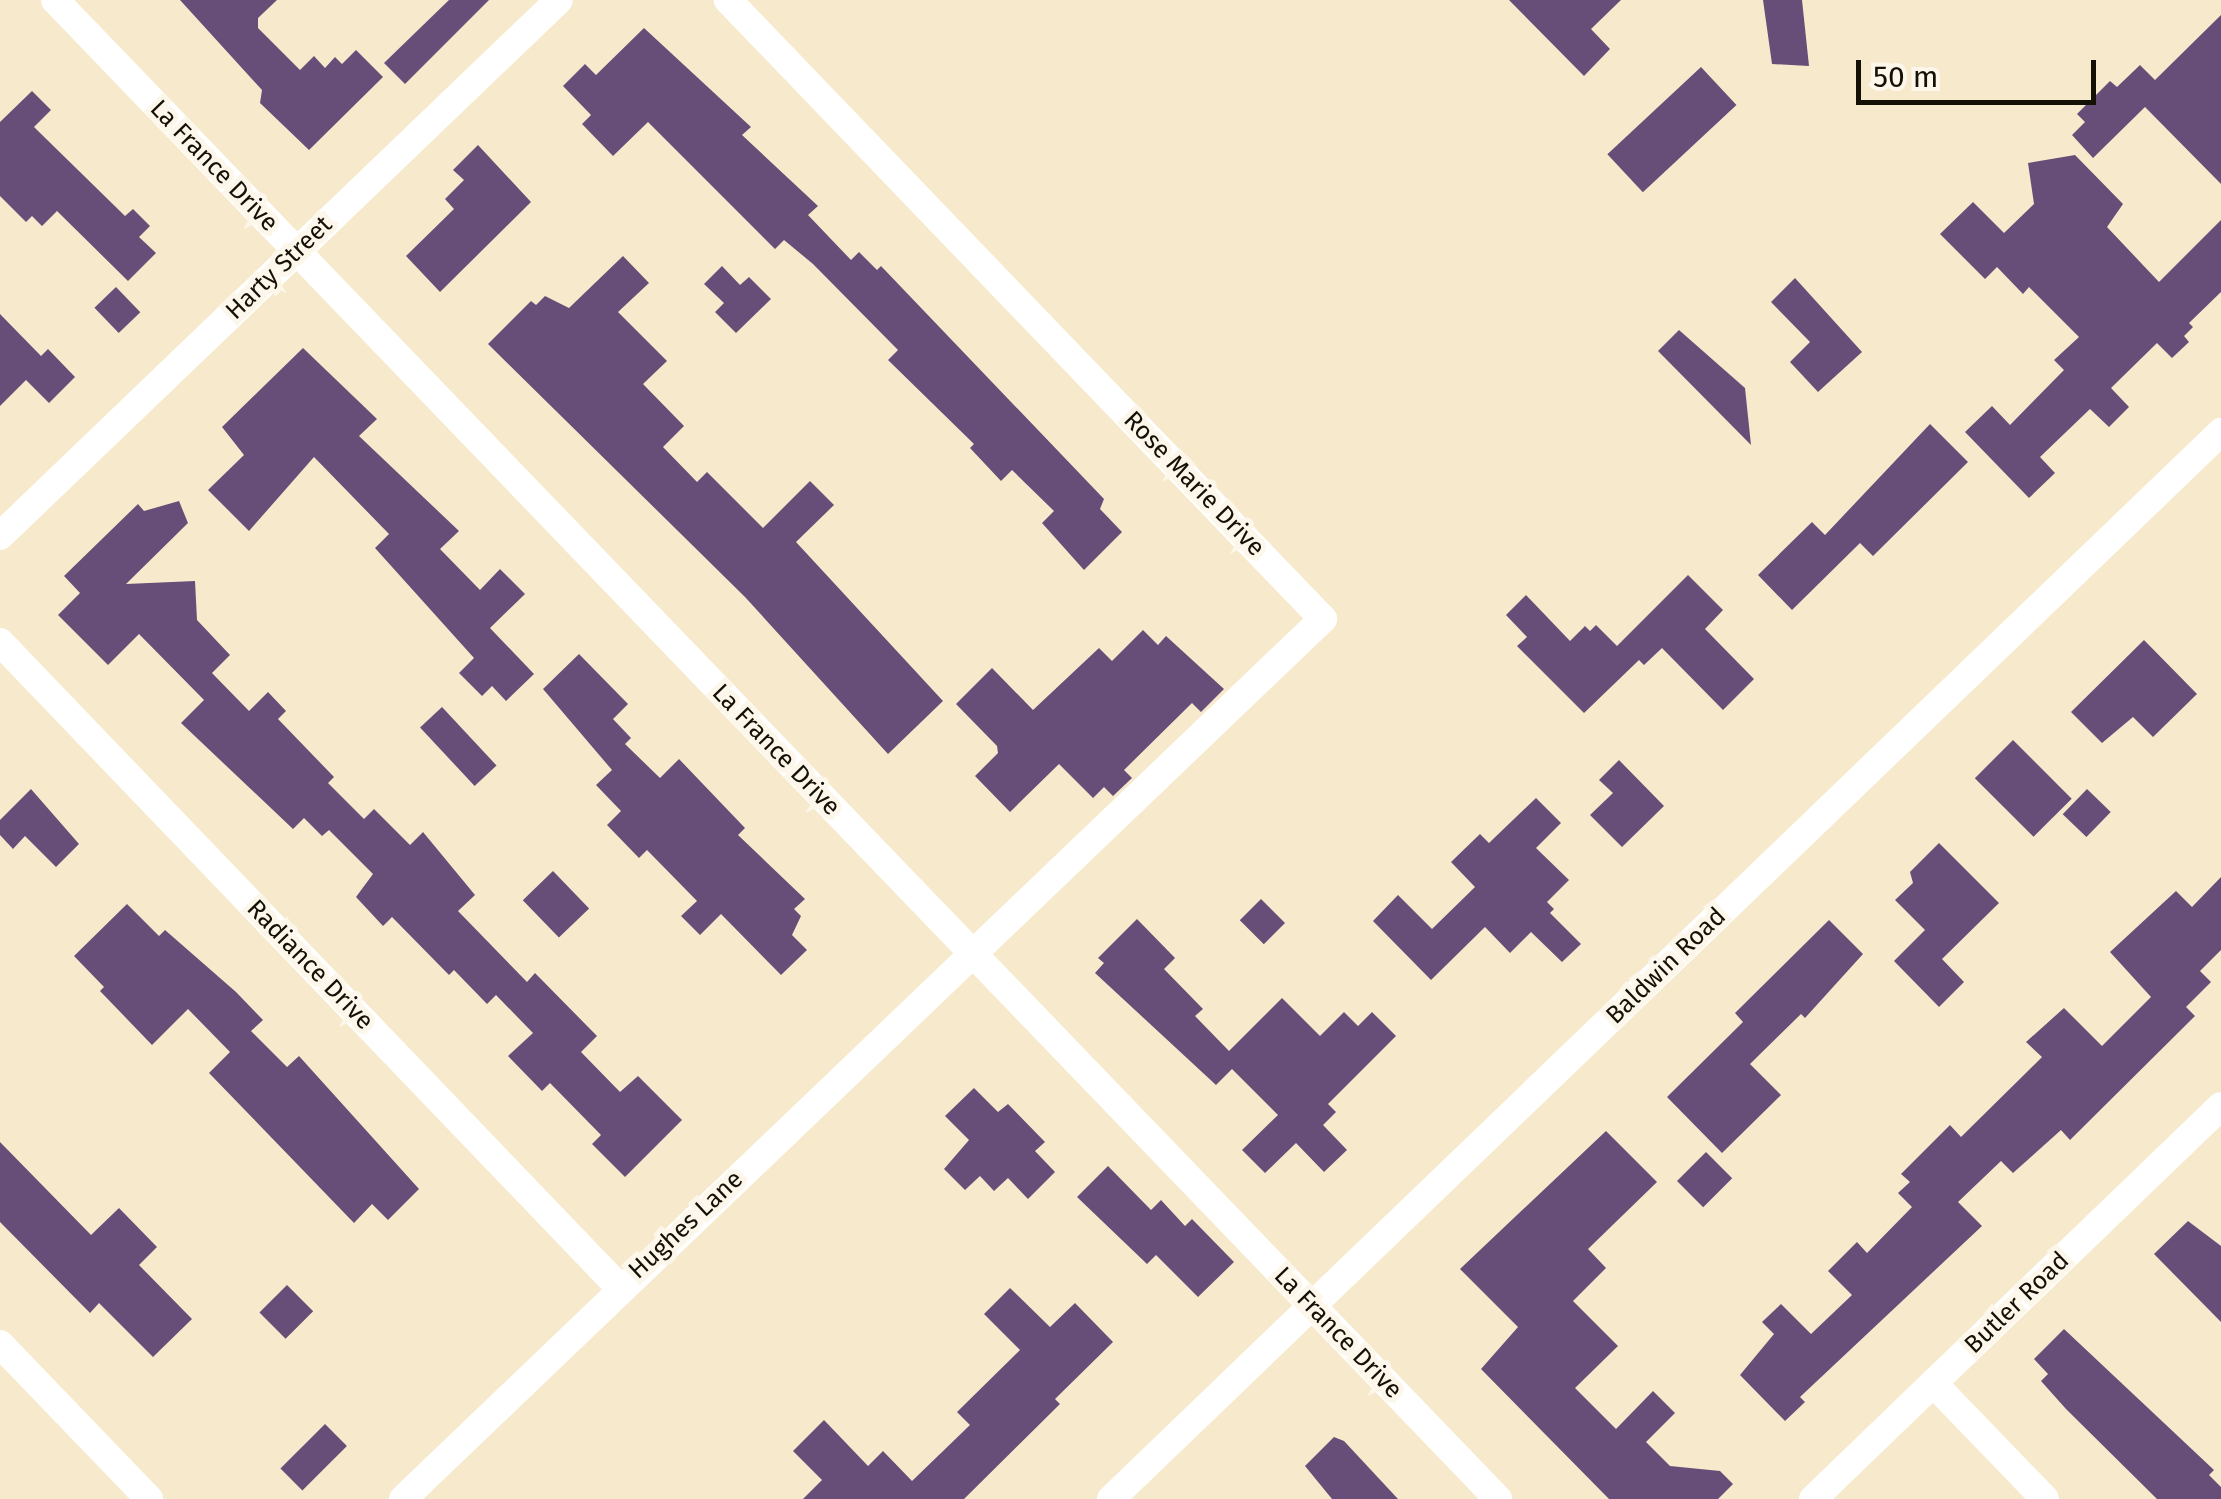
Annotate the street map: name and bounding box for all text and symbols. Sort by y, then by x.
scale bar [1861,40,2101,102]
text: 50 m [1873,59,1938,95]
street label: La France Drive [144,94,284,238]
street label: Harty Street [220,210,338,326]
street label: Rose Marie Drive [1117,405,1271,563]
street label: La France Drive [706,678,846,822]
street label: Radiance Drive [240,894,380,1036]
street label: Baldwin Road [1600,902,1732,1030]
street label: Hughes Lane [623,1165,749,1285]
street label: Butler Road [1959,1246,2075,1360]
street label: La France Drive [1268,1261,1408,1405]

